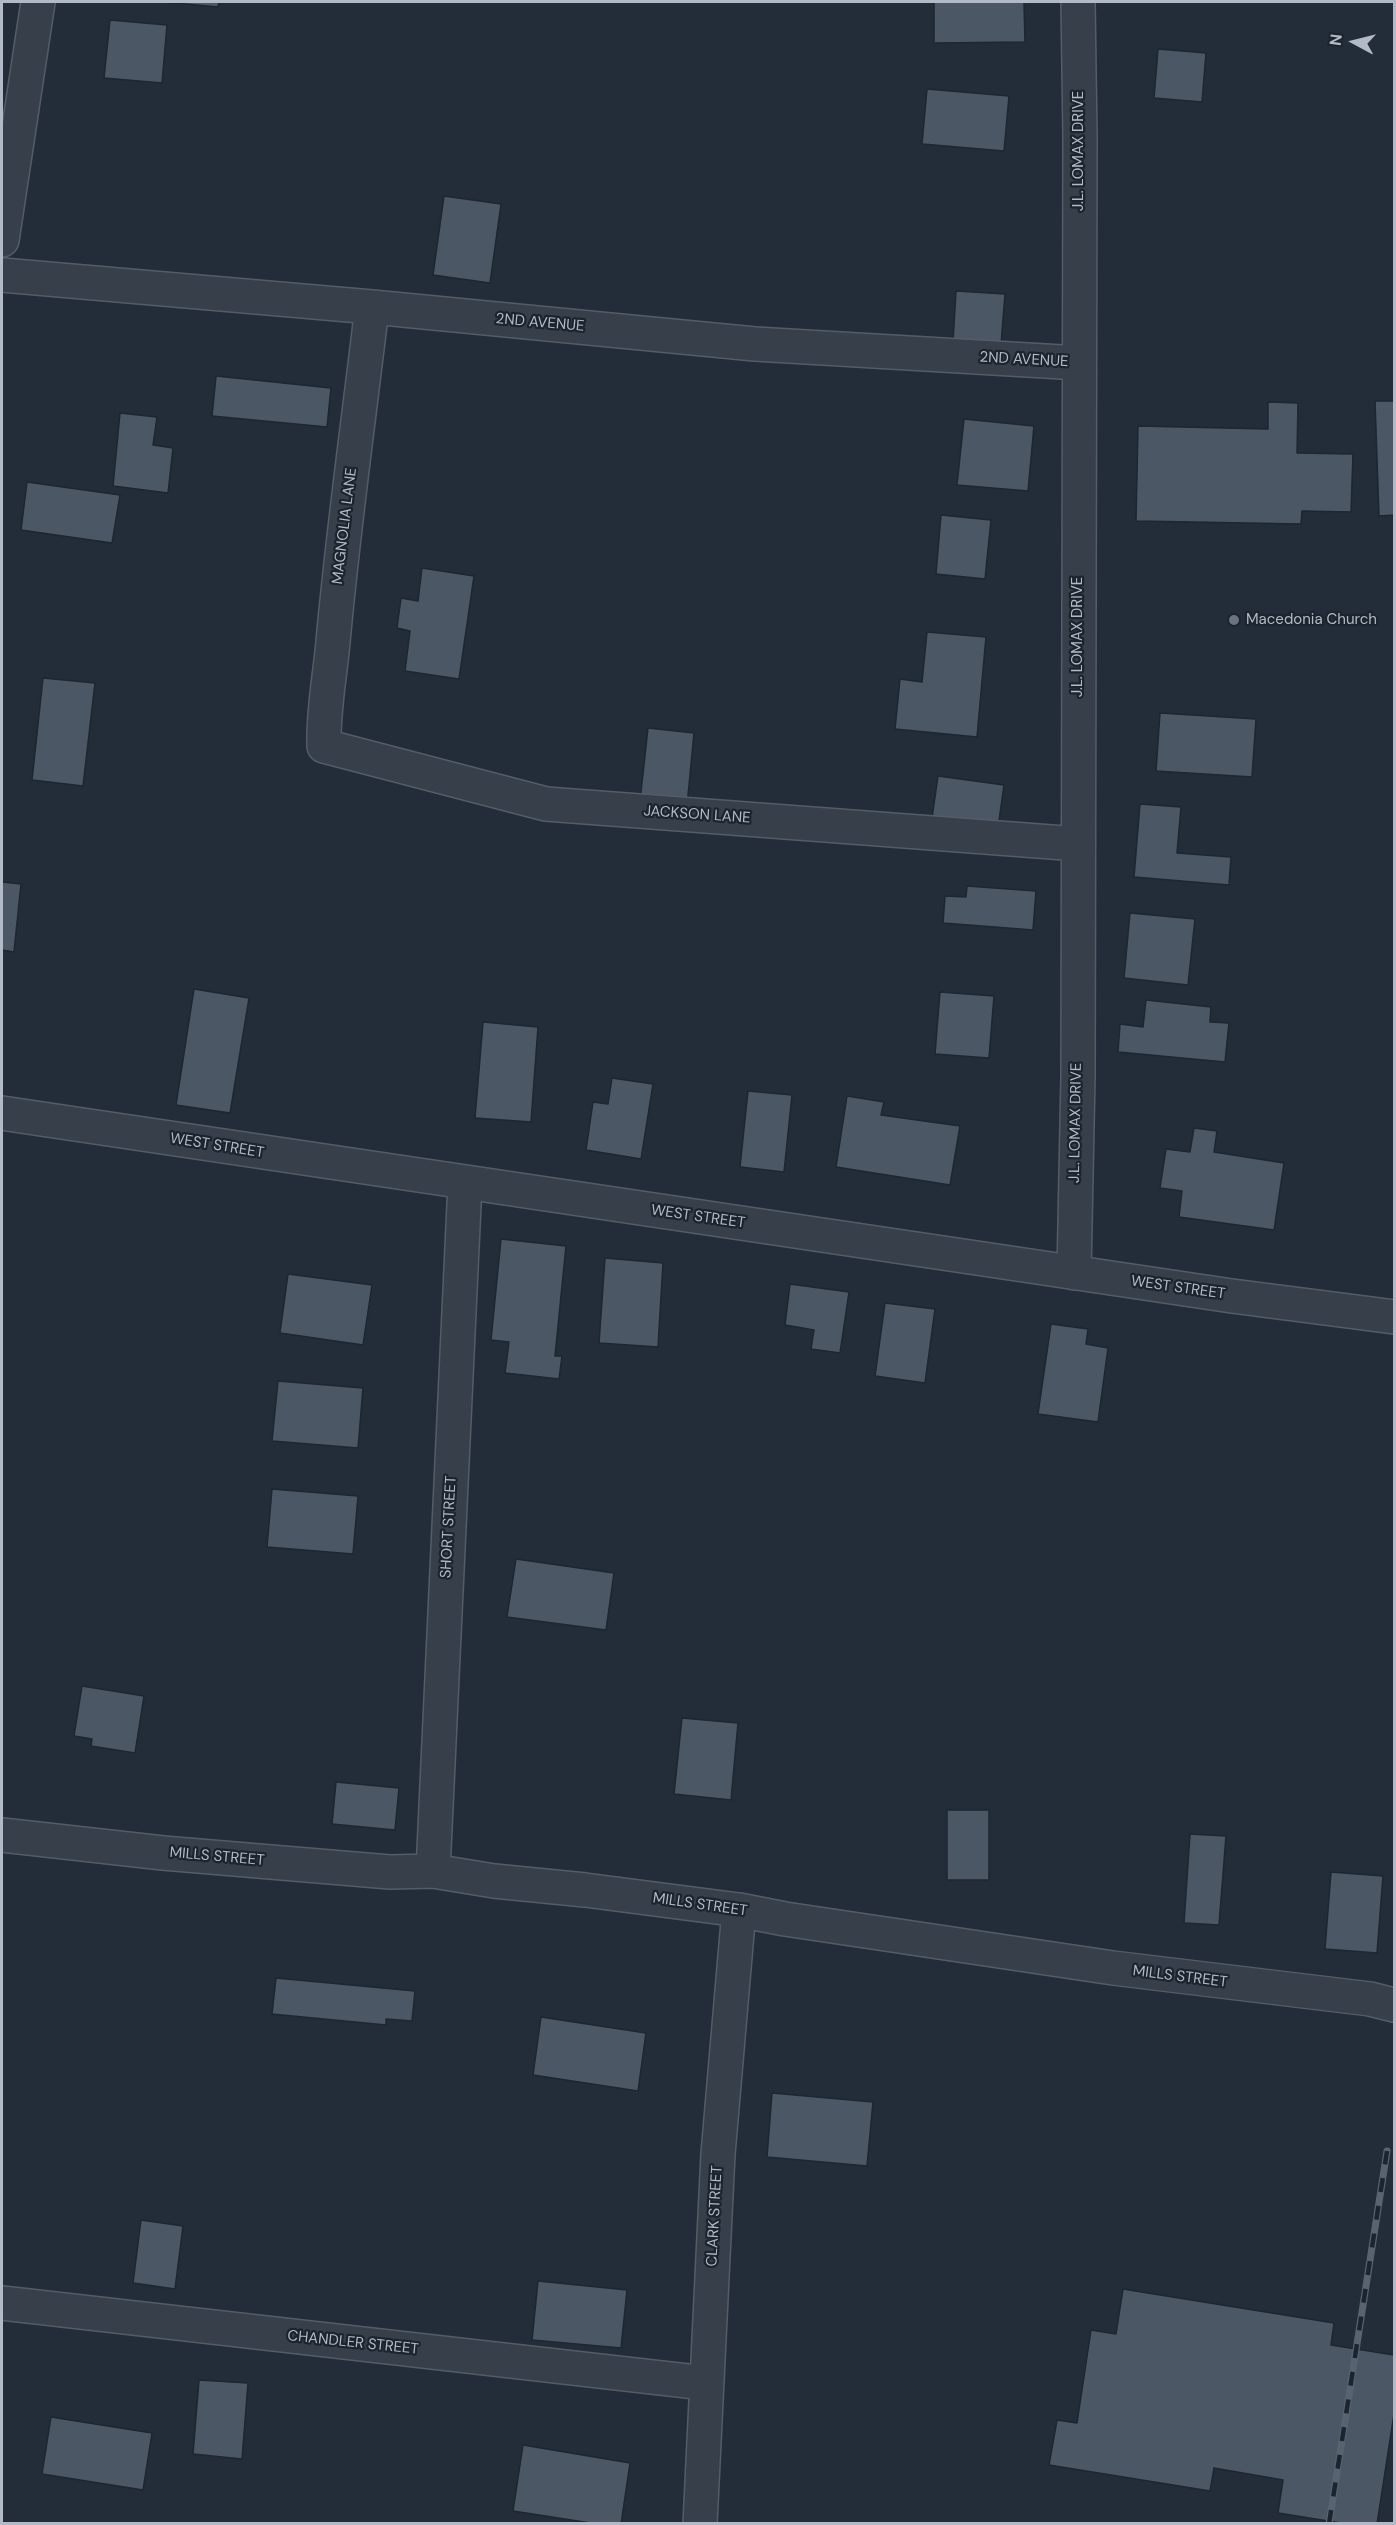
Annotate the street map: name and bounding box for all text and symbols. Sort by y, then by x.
north arrow [1324,12,1384,72]
text: N [1325,33,1347,47]
street label: J.L. LOMAX DRIVE [1070,91,1088,211]
street label: 2ND AVENUE [495,310,585,336]
street label: 2ND AVENUE [979,349,1069,371]
street label: MAGNOLIA LANE [329,467,361,585]
street label: J.L. LOMAX DRIVE [1069,577,1087,697]
place label: Macedonia Church [1246,611,1377,629]
marker: Macedonia Church [1227,613,1241,627]
street label: JACKSON LANE [643,802,751,828]
street label: J.L. LOMAX DRIVE [1066,1063,1086,1183]
street label: WEST STREET [169,1130,265,1162]
street label: WEST STREET [650,1201,746,1233]
street label: WEST STREET [1130,1272,1226,1304]
street label: SHORT STREET [437,1475,461,1579]
street label: MILLS STREET [169,1844,265,1870]
street label: MILLS STREET [652,1889,748,1921]
street label: MILLS STREET [1132,1962,1228,1992]
street label: CLARK STREET [703,2165,727,2267]
street label: CHANDLER STREET [286,2327,420,2359]

